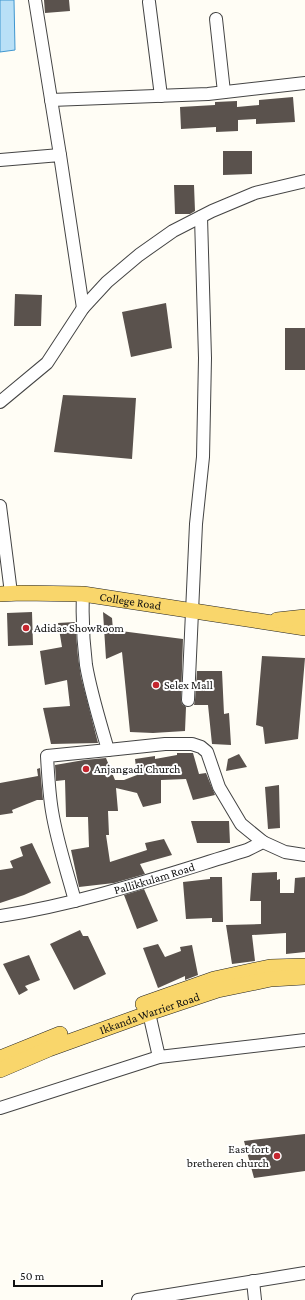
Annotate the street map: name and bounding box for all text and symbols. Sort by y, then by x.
street label: College Road [99,590,163,613]
place label: Adidas ShowRoom [34,621,124,635]
marker: Adidas ShowRoom [21,623,31,633]
place label: Selex Mall [164,678,213,692]
marker: Selex Mall [151,680,161,690]
place label: Anjangadi Church [94,762,181,776]
marker: Anjangadi Church [81,764,91,774]
street label: Pallikkulam Road [112,859,197,897]
street label: Ikkanda Warrier Road [98,989,202,1037]
place label: East fort bretheren church [187,1142,270,1170]
marker: East fort bretheren church [272,1151,282,1161]
scale bar [14,1262,102,1288]
text: 50 m [20,1269,45,1283]

